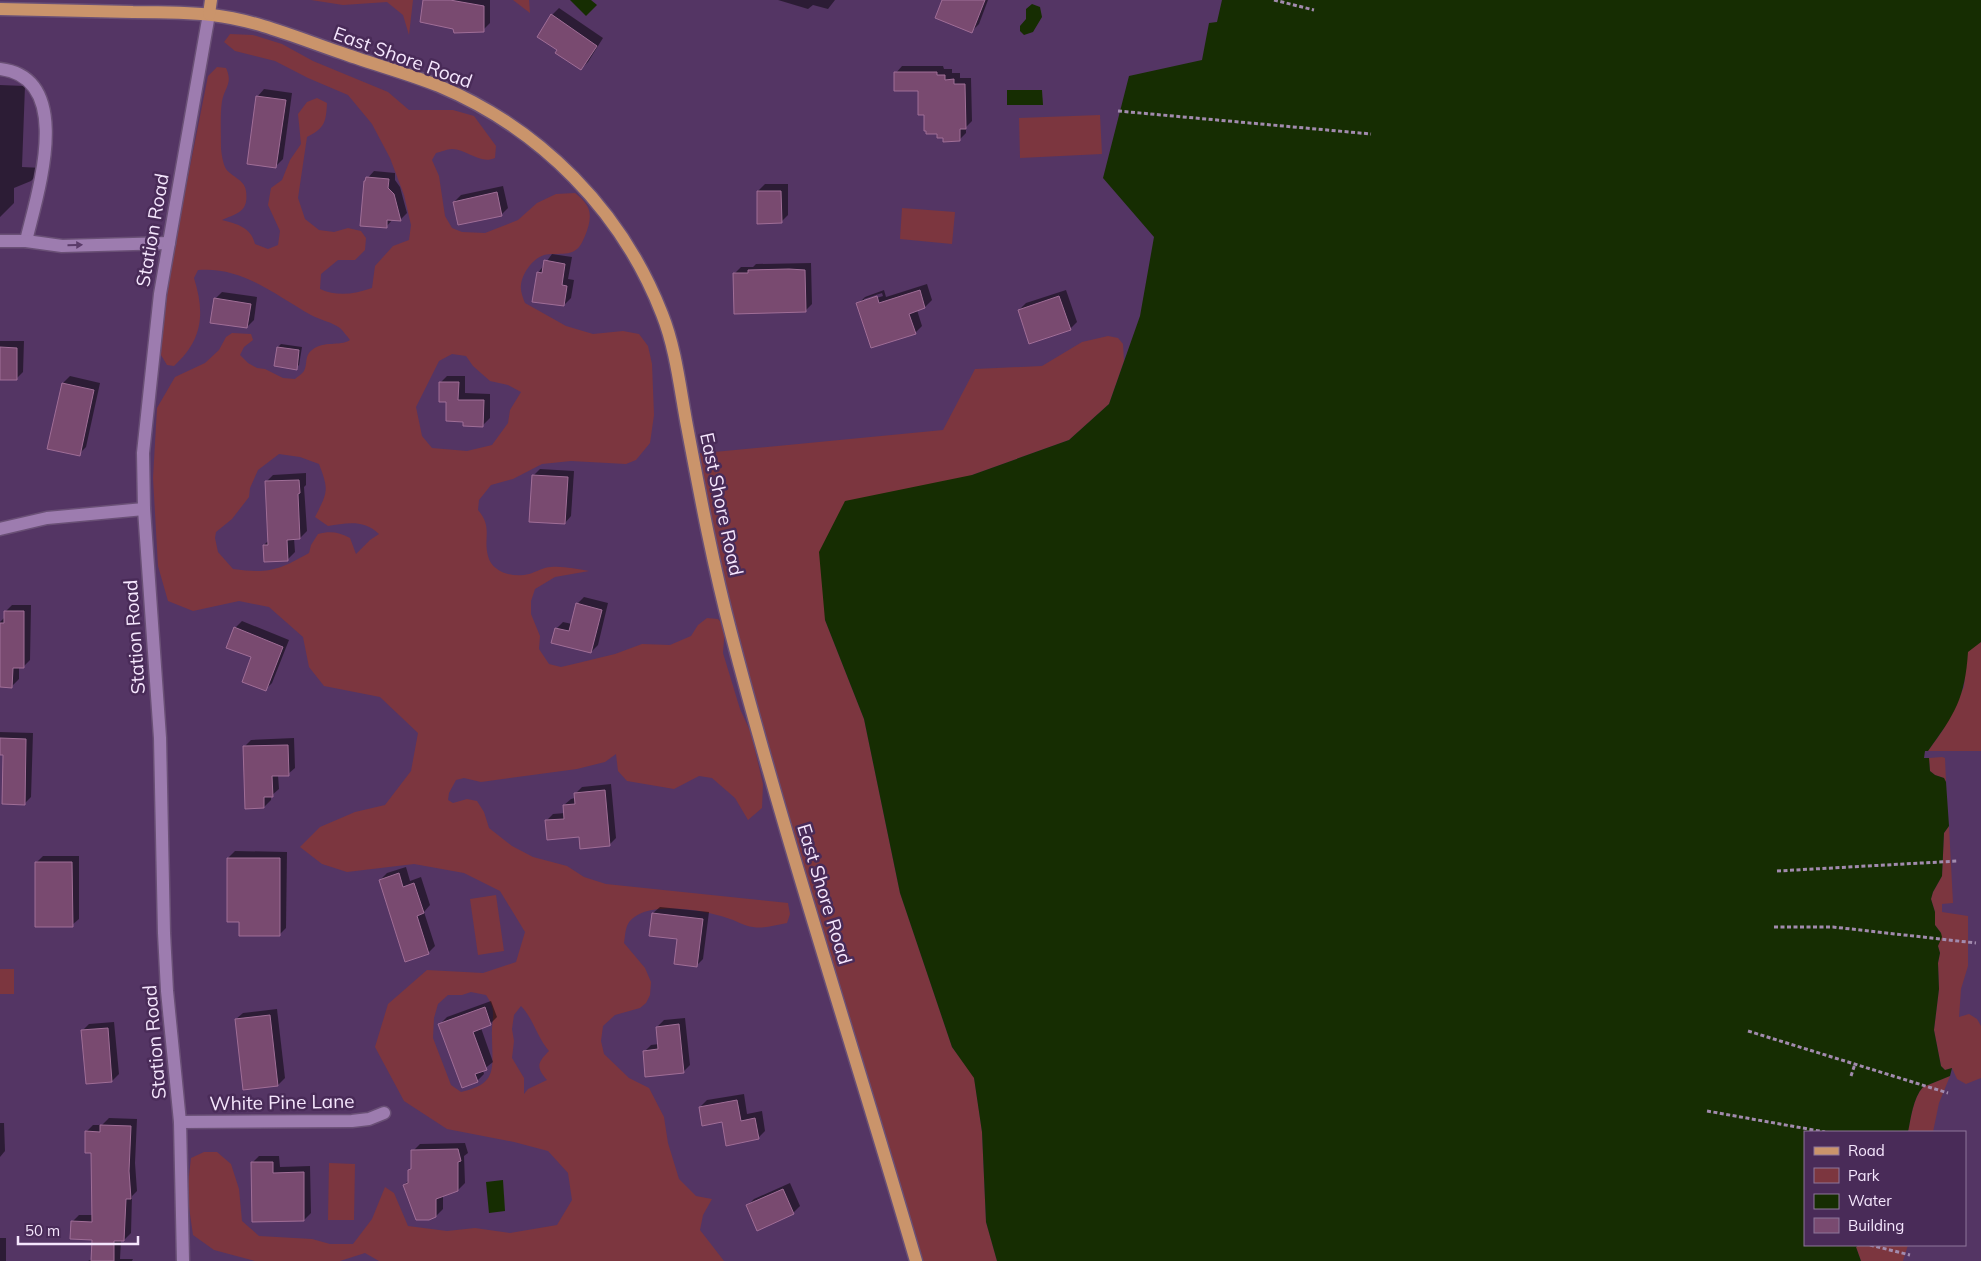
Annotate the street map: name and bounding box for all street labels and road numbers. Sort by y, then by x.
street label: East Shore Road [330,21,476,93]
street label: Station Road [130,172,174,288]
street label: East Shore Road [695,430,749,578]
street label: Station Road [118,579,150,695]
street label: East Shore Road [792,821,858,967]
street label: Station Road [137,984,171,1100]
street label: White Pine Lane [209,1089,355,1115]

